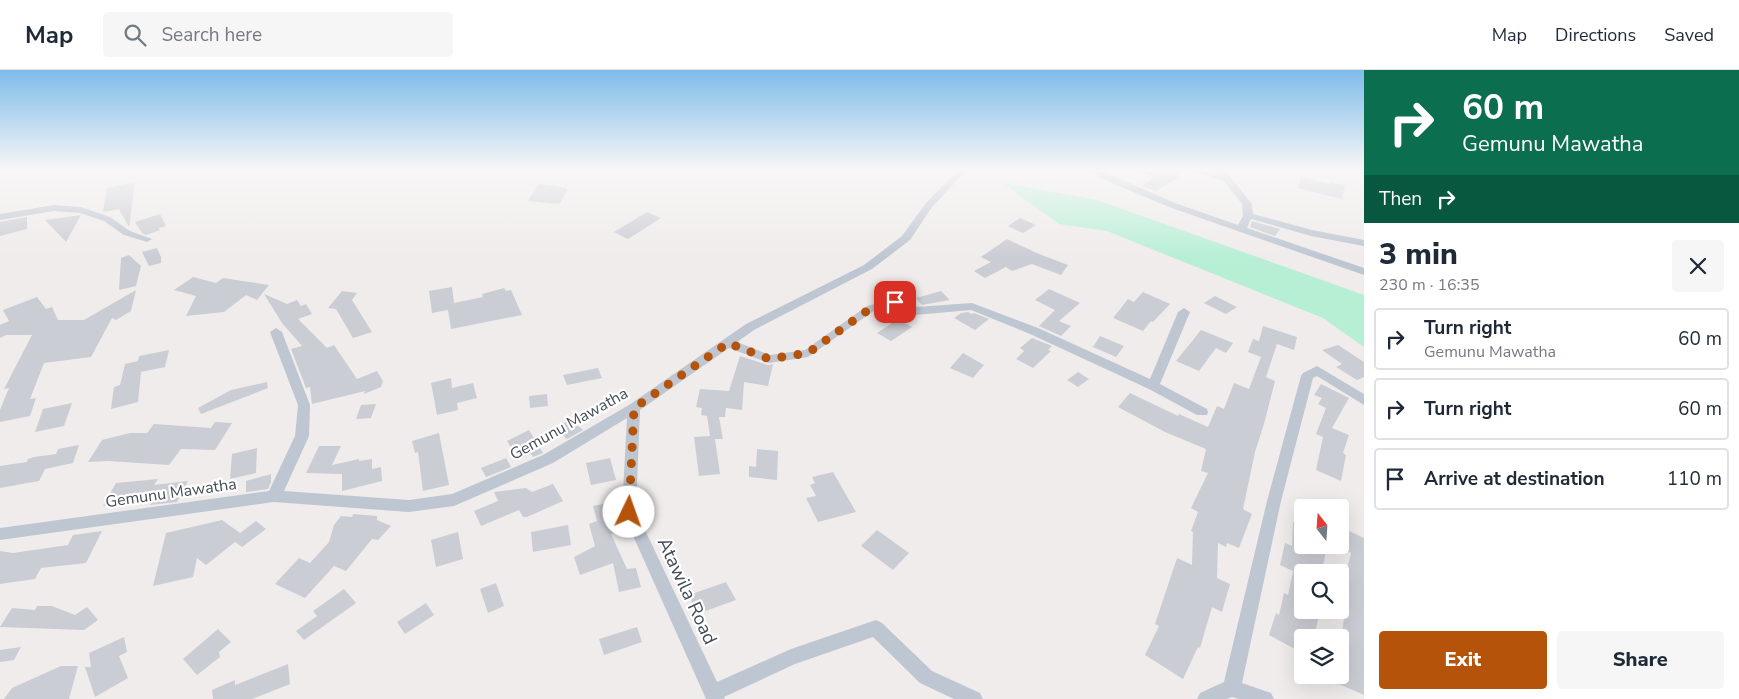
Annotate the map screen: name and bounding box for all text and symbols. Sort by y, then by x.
search box [103,12,453,57]
text: Map [25,19,73,51]
icon: search [121,21,149,49]
text: Search here [161,22,262,48]
text: Map [1492,23,1527,47]
text: Directions [1555,23,1636,47]
text: Saved [1664,23,1714,47]
text: 60 m [1462,84,1544,131]
icon: right [1379,90,1444,155]
text: Gemunu Mawatha [1462,129,1644,159]
icon: right [1432,185,1460,213]
text: Then [1379,186,1422,212]
text: 3 min [1379,234,1458,275]
button: close [1672,240,1724,292]
text: 230 m · 16:35 [1379,274,1480,296]
pin [874,281,916,323]
icon: arrive [881,288,909,316]
text: Turn right [1424,315,1511,341]
icon: right [1381,325,1409,353]
text: 60 m [1678,326,1722,352]
text: Gemunu Mawatha [1424,341,1556,363]
street label: Gemunu Mawatha [506,382,632,466]
icon: right [1381,395,1409,423]
text: Turn right [1424,396,1511,422]
text: 60 m [1678,396,1722,422]
icon: arrive [1381,465,1409,493]
text: Arrive at destination [1424,466,1605,492]
text: 110 m [1667,466,1722,492]
street label: Gemunu Mawatha [104,473,238,513]
position arrow [602,485,654,537]
north arrow [1294,499,1349,554]
map controls [1294,499,1349,684]
street label: Atawila Road [651,533,723,649]
button: search [1294,564,1349,619]
button: layers [1294,629,1349,684]
button: Exit [1379,631,1547,689]
button: Share [1557,631,1724,689]

